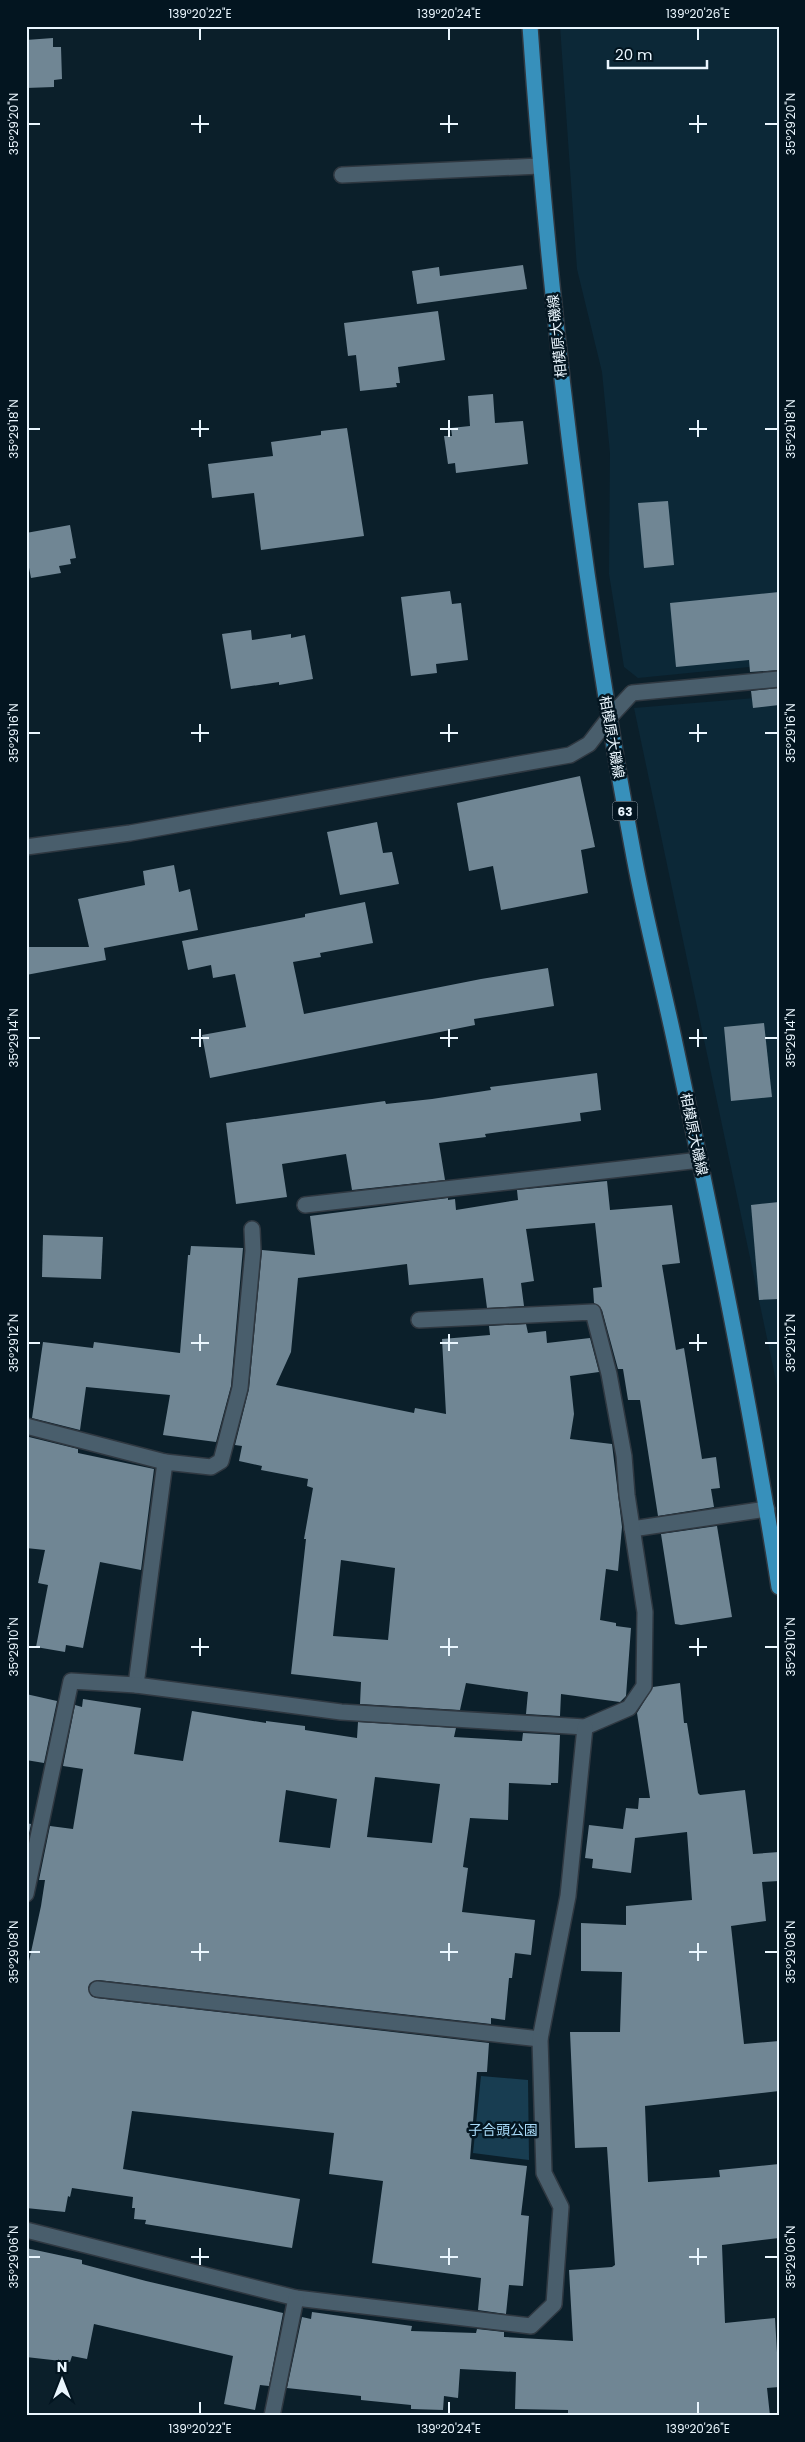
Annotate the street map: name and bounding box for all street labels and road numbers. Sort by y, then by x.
street label: 相模原大磯線 [543,293,571,379]
street label: 相模原大磯線 [595,694,629,780]
road number: 63 [612,801,638,820]
street label: 相模原大磯線 [675,1091,713,1177]

